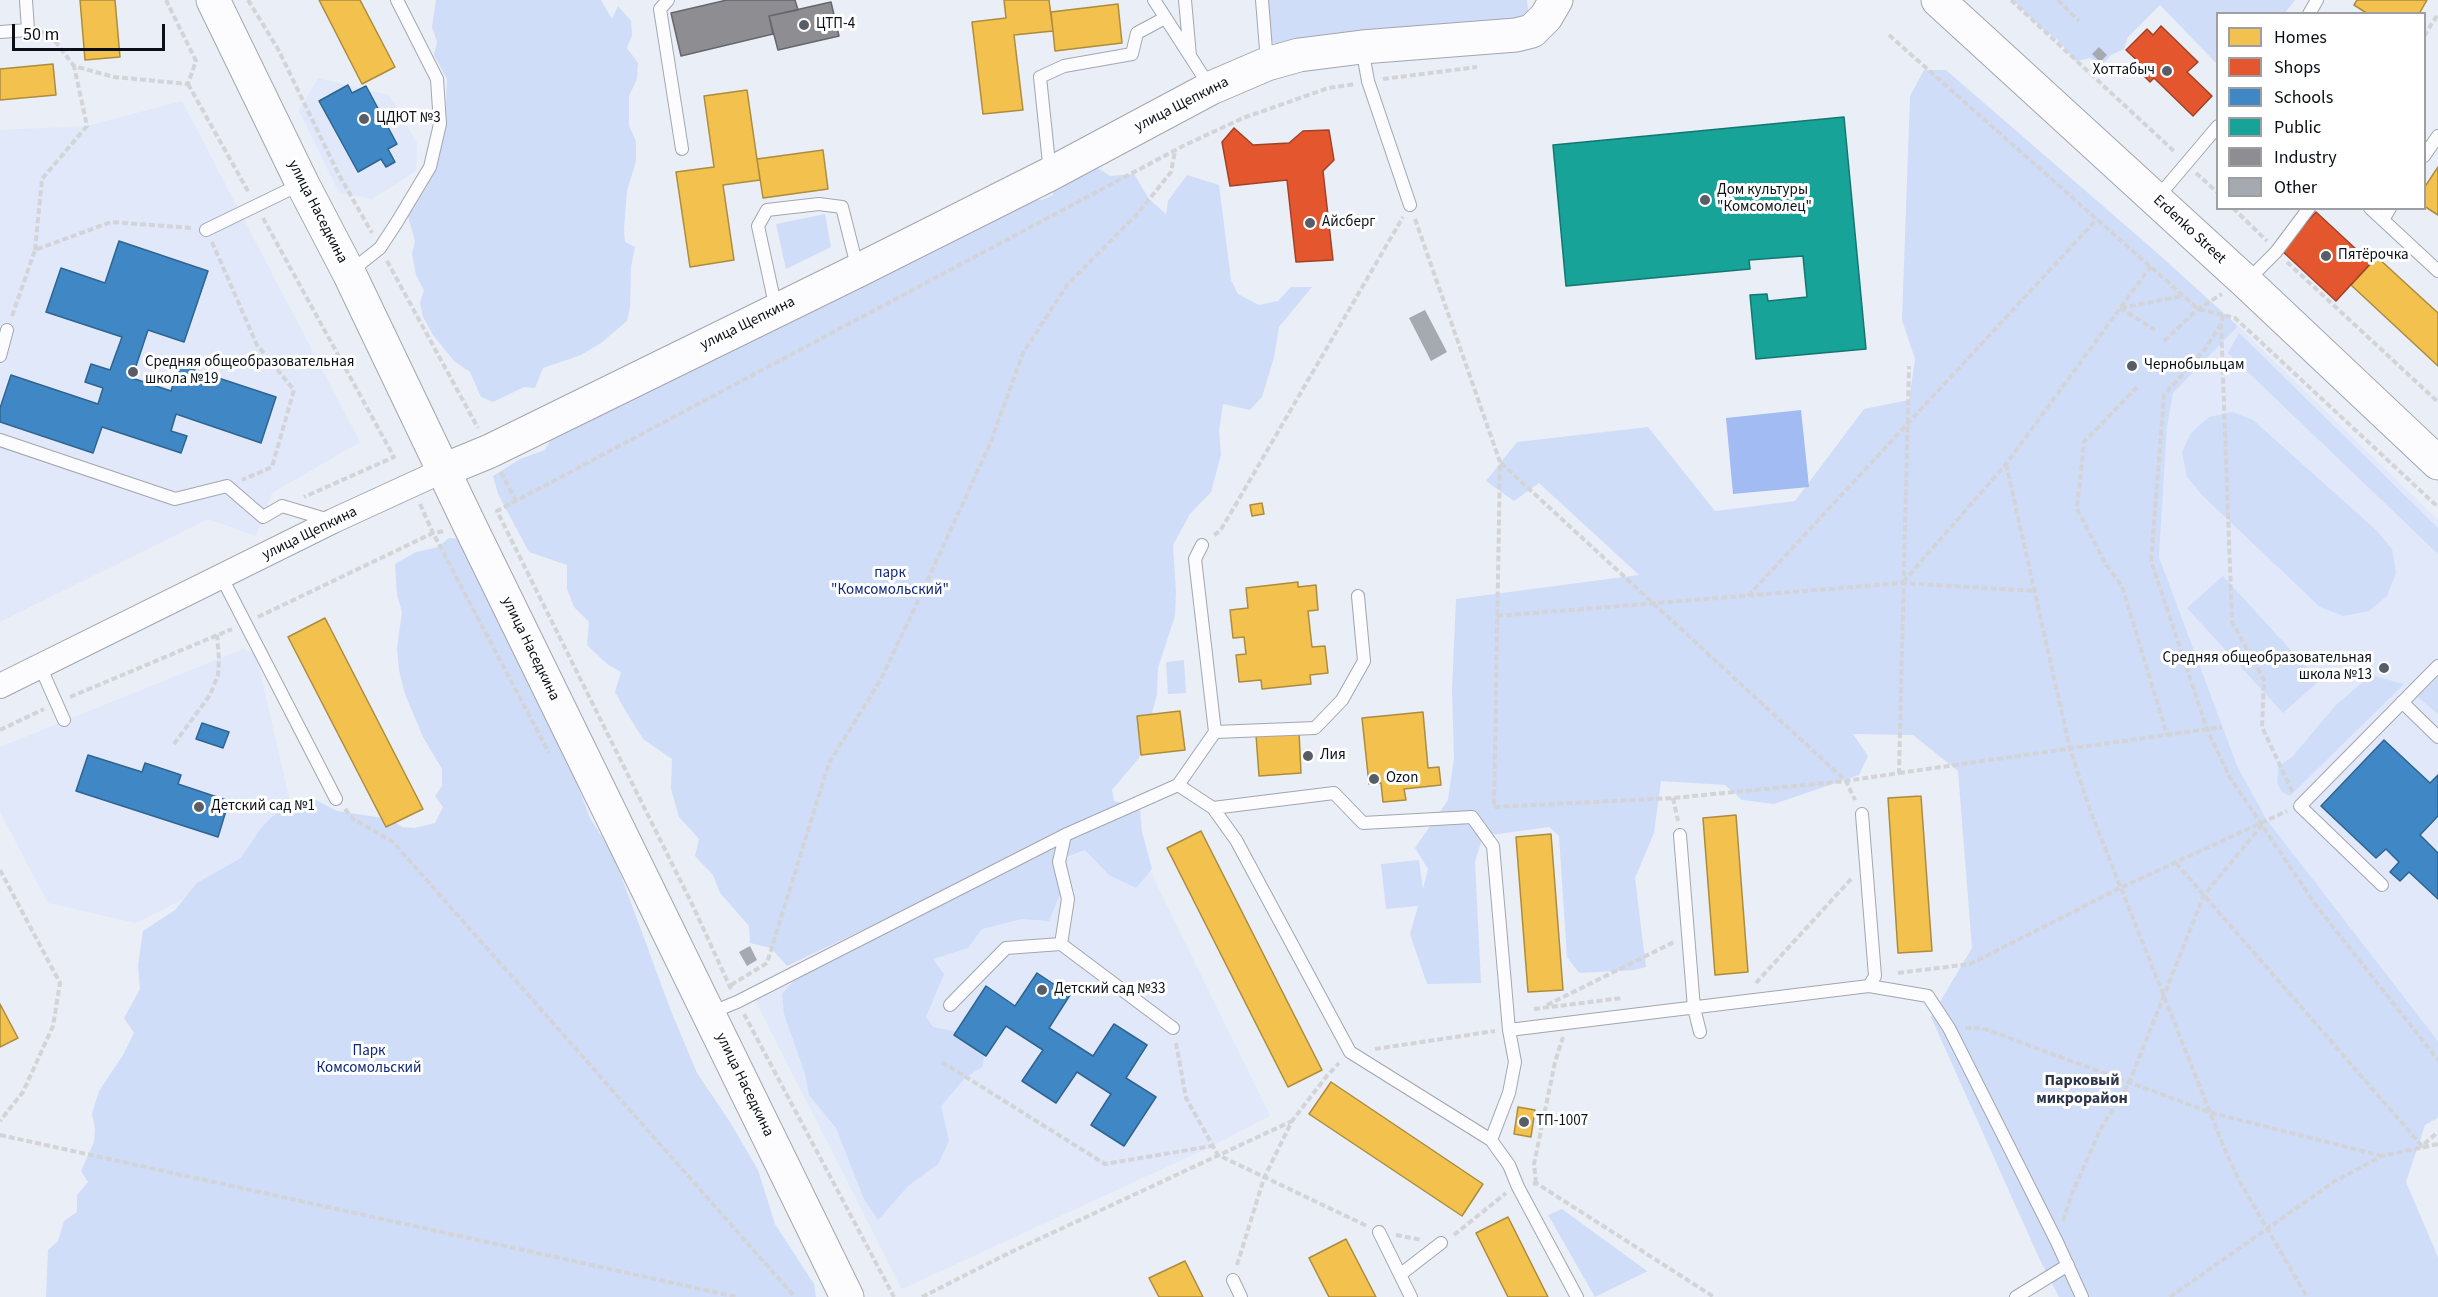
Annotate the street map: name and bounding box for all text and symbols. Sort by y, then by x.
scale bar [15,12,168,50]
legend [2216,12,2426,210]
place label: ЦТП-4 [816,16,855,34]
marker: ЦТП-4 [797,18,811,32]
text: 50 m [23,22,59,47]
text: Homes [2274,25,2327,50]
text: Shops [2274,55,2321,80]
place label: Хоттабыч [2093,62,2155,80]
marker: Хоттабыч [2160,64,2174,78]
street label: улица Щепкина [1132,74,1232,136]
text: Schools [2274,85,2333,110]
place label: ЦДЮТ №3 [376,110,441,128]
marker: ЦДЮТ №3 [357,112,371,126]
text: Public [2274,115,2321,140]
text: Industry [2274,145,2337,170]
street label: улица Наседкина [283,157,351,267]
text: Other [2274,175,2317,200]
place label: Дом культуры "Комсомолец" [1717,182,1812,217]
street label: Erdenko Street [2149,192,2229,268]
marker: Дом культуры "Комсомолец" [1698,193,1712,207]
place label: Айсберг [1322,214,1375,232]
marker: Айсберг [1303,216,1317,230]
place label: Пятёрочка [2338,247,2409,265]
marker: Пятёрочка [2319,249,2333,263]
street label: улица Щепкина [698,293,798,355]
place label: Средняя общеобразовательная школа №19 [145,354,354,389]
place label: Чернобыльцам [2144,357,2244,375]
marker: Чернобыльцам [2125,359,2139,373]
marker: Средняя общеобразовательная школа №19 [126,365,140,379]
street label: улица Щепкина [260,503,360,565]
park label: парк "Комсомольский" [831,565,949,600]
street label: улица Наседкина [497,594,563,704]
place label: Средняя общеобразовательная школа №13 [2163,650,2372,685]
marker: Средняя общеобразовательная школа №13 [2377,661,2391,675]
place label: Лия [1320,747,1346,765]
marker: Лия [1301,749,1315,763]
place label: Ozon [1386,770,1418,788]
marker: Ozon [1367,772,1381,786]
place label: Детский сад №1 [211,798,315,816]
marker: Детский сад №1 [192,800,206,814]
place label: Детский сад №33 [1054,981,1165,999]
marker: Детский сад №33 [1035,983,1049,997]
street label: улица Наседкина [711,1030,777,1140]
park label: Парк Комсомольский [316,1043,422,1078]
district label: Парковый микрорайон [2036,1071,2128,1109]
place label: ТП-1007 [1536,1113,1588,1131]
marker: ТП-1007 [1517,1115,1531,1129]

